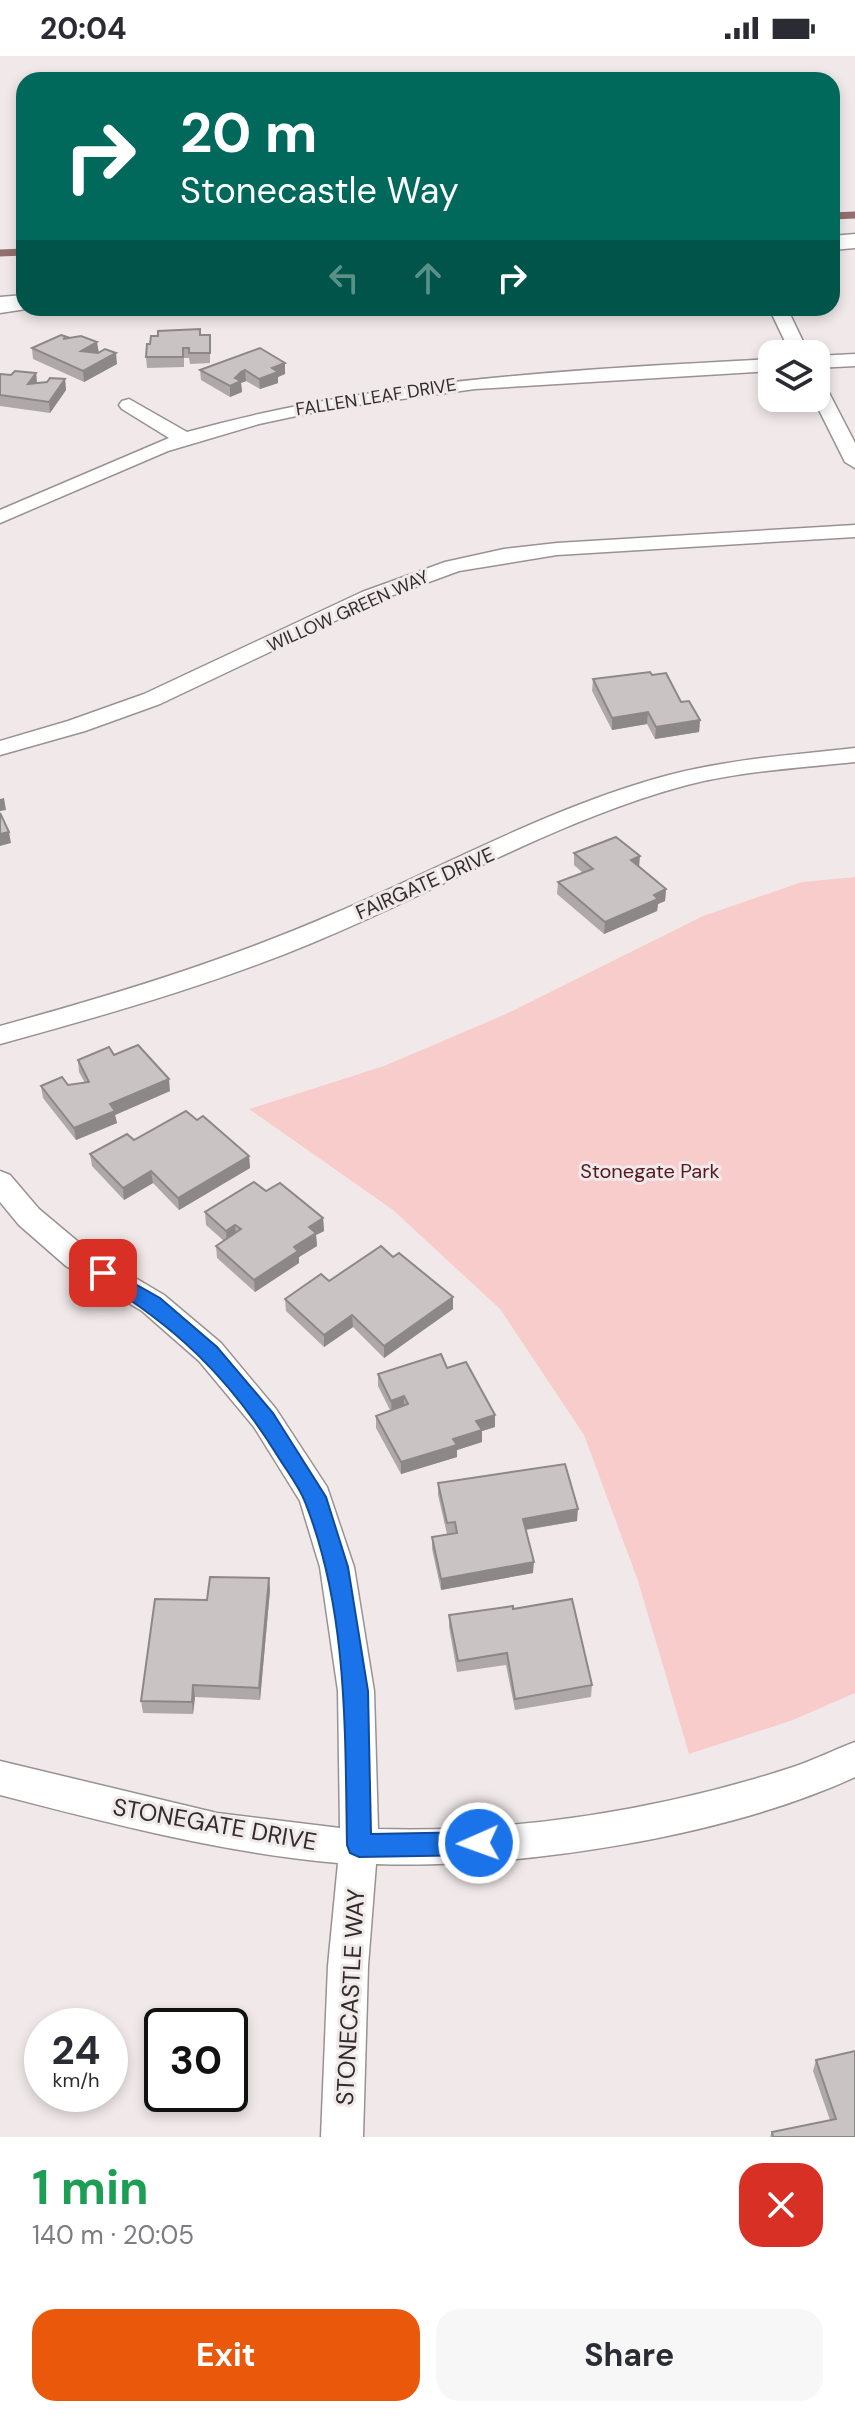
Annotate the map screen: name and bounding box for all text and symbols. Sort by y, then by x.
text: 20:04 [40,9,127,48]
text: 20 m [180,96,317,169]
icon: right [48,104,152,208]
text: Stonecastle Way [180,167,459,214]
icon: left [322,256,366,300]
icon: ahead [406,256,450,300]
icon: right [490,256,534,300]
map controls [758,340,830,412]
button: layers [758,340,830,412]
street label: FALLEN LEAF DRIVE [294,372,458,422]
street label: WILLOW GREEN WAY [264,564,433,657]
street label: FAIRGATE DRIVE [352,841,498,925]
park label: Stonegate Park [580,1158,720,1184]
pin [69,1239,137,1307]
icon: arrive [81,1251,125,1295]
street label: STONEGATE DRIVE [111,1791,319,1857]
position arrow [437,1801,521,1885]
street label: STONECASTLE WAY [329,1888,371,2106]
speed limit sign: 30 [144,2008,248,2112]
text: 24 [52,2024,100,2076]
text: km/h [52,2067,100,2093]
text: 1 min [32,2156,149,2219]
button: close [739,2163,823,2247]
text: 140 m · 20:05 [32,2218,194,2252]
button: Exit [32,2309,420,2401]
button: Share [436,2309,823,2401]

